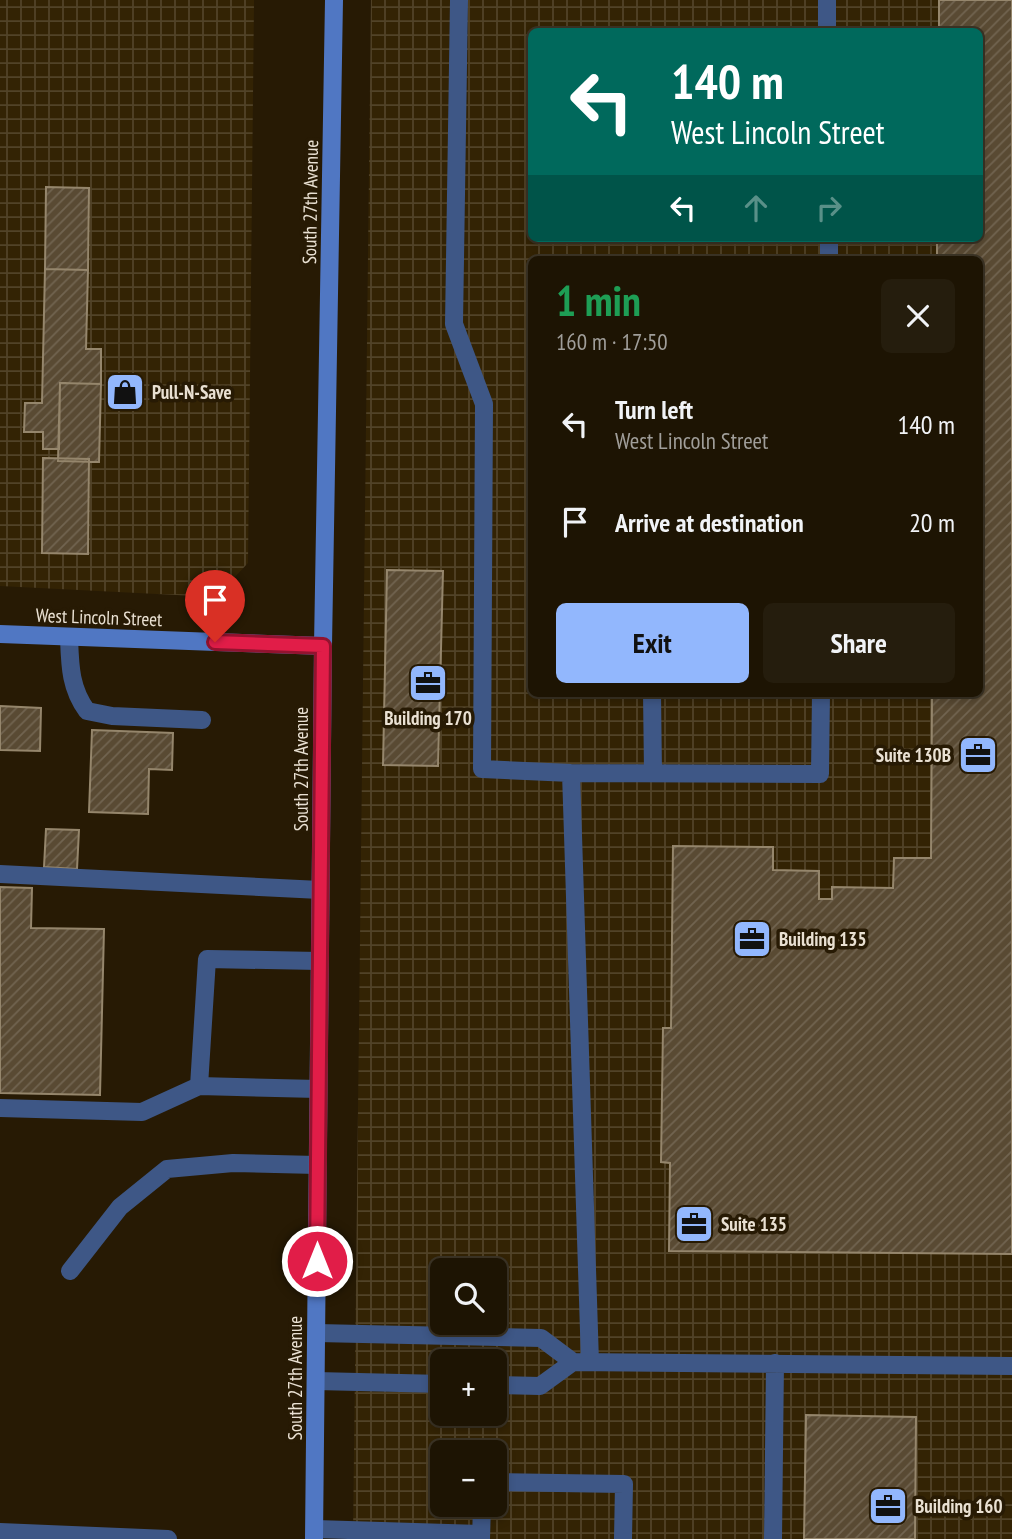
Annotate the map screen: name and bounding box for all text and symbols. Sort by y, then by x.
text: 140 m [671,49,784,113]
icon: left [556,56,647,147]
text: West Lincoln Street [671,111,884,153]
street label: South 27th Avenue [297,140,323,264]
icon: left [664,189,702,227]
icon: ahead [737,189,775,227]
icon: right [810,189,848,227]
text: 1 min [556,273,641,328]
button: close [881,279,955,353]
text: 160 m · 17:50 [556,327,668,356]
shop icon: Pull-N-Save [104,371,146,413]
place label: Pull-N-Save [152,380,232,404]
text: Turn left [615,393,693,426]
icon: left [556,405,594,443]
text: 140 m [897,408,955,441]
text: West Lincoln Street [615,426,768,455]
icon: arrive [556,503,594,541]
text: Arrive at destination [615,506,804,539]
text: 20 m [909,506,955,539]
pin [185,570,245,642]
icon: arrive [196,581,234,619]
street label: West Lincoln Street [35,603,164,631]
button: Exit [556,603,749,683]
button: Share [763,603,955,683]
office icon: Building 170 [407,662,449,704]
place label: Building 170 [384,706,472,730]
street label: South 27th Avenue [289,707,313,831]
office icon: Suite 130B [957,734,999,776]
place label: Suite 130B [876,743,951,767]
office icon: Building 135 [731,918,773,960]
place label: Building 135 [779,927,867,951]
office icon: Suite 135 [673,1203,715,1245]
place label: Suite 135 [721,1212,787,1236]
position arrow [280,1224,354,1298]
map controls [430,1258,507,1517]
button: search [430,1258,507,1335]
street label: South 27th Avenue [283,1316,307,1440]
button: + [430,1349,507,1426]
button: − [430,1440,507,1517]
office icon: Building 160 [867,1485,909,1527]
place label: Building 160 [915,1494,1003,1518]

